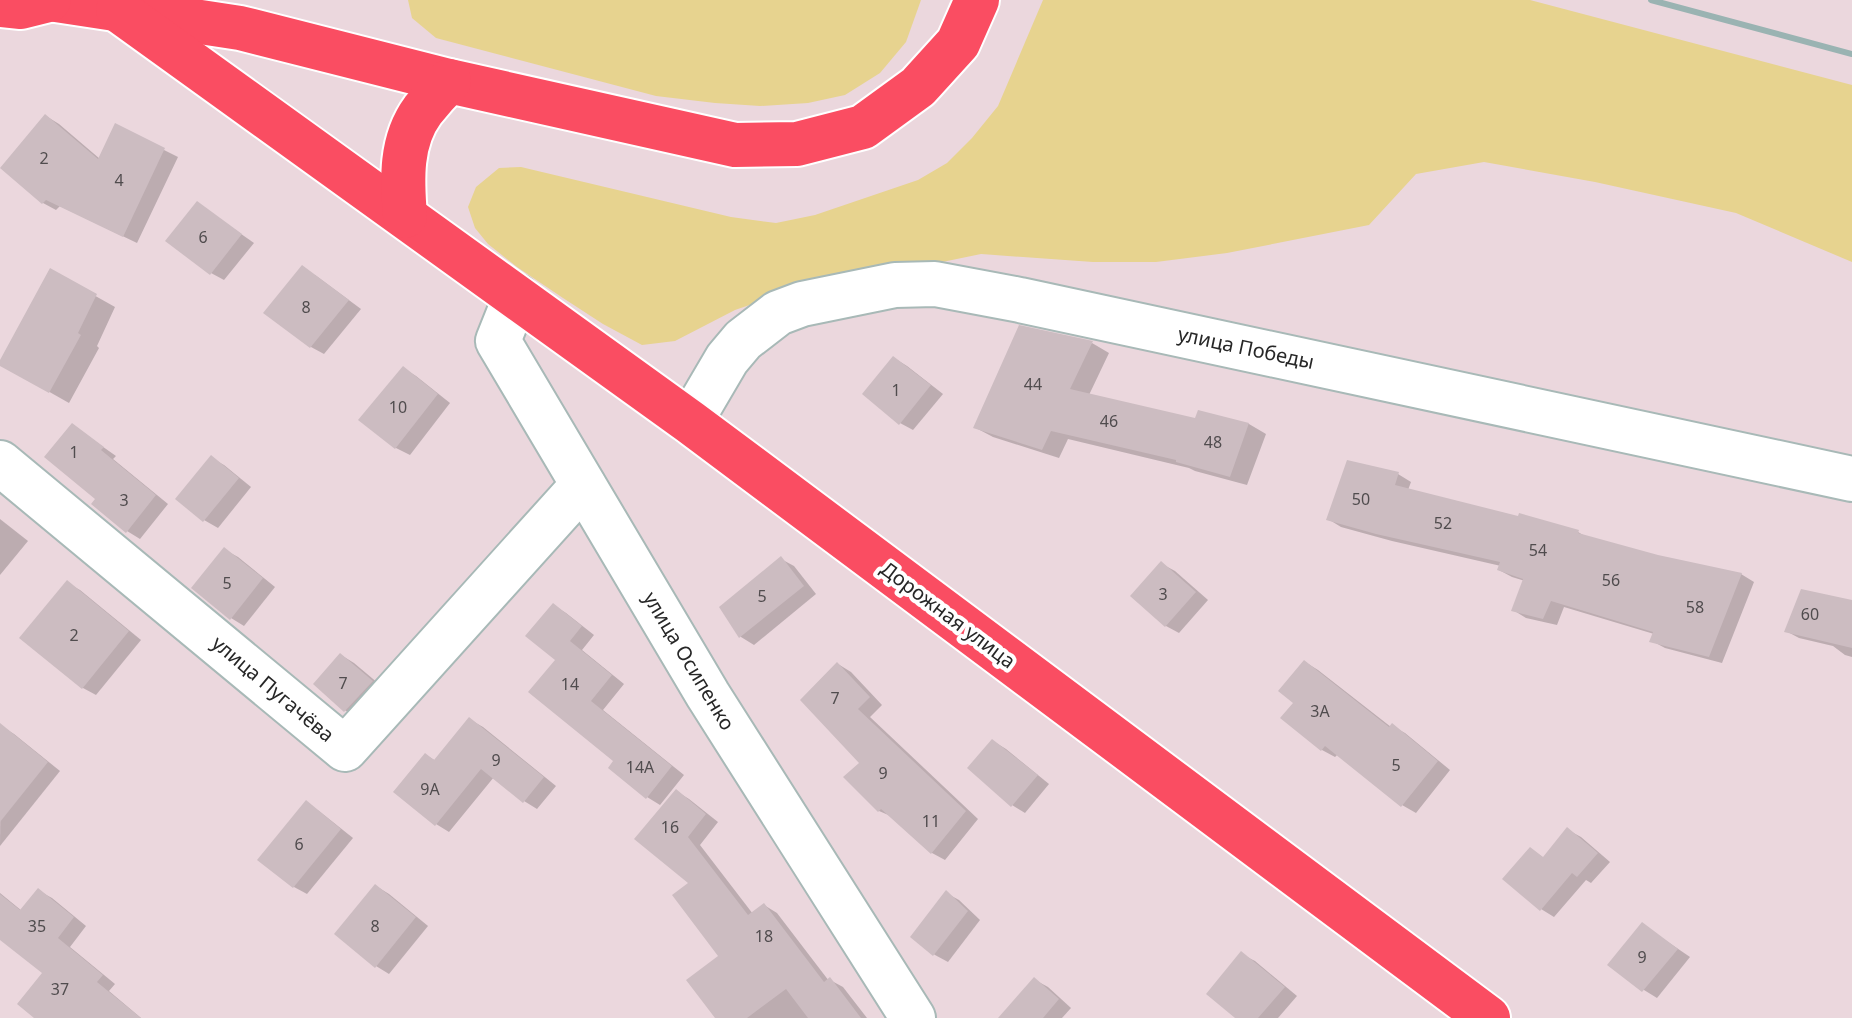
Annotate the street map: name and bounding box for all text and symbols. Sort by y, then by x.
house number: 2 [39,147,49,169]
house number: 4 [114,169,124,191]
house number: 6 [198,226,208,248]
house number: 8 [301,296,311,318]
street label: улица Победы [1176,320,1317,375]
house number: 44 [1024,373,1042,395]
house number: 1 [891,379,901,401]
house number: 10 [389,396,407,418]
house number: 46 [1100,410,1118,432]
house number: 48 [1204,431,1222,453]
house number: 1 [69,441,79,463]
house number: 50 [1352,488,1370,510]
house number: 3 [119,489,129,511]
house number: 52 [1434,512,1452,534]
house number: 54 [1529,539,1547,561]
street label: Дорожная улица [875,555,1021,674]
house number: 56 [1602,569,1620,591]
house number: 5 [222,572,232,594]
house number: 3 [1158,583,1168,605]
house number: 5 [757,585,767,607]
street label: улица Осипенко [637,587,741,735]
house number: 58 [1686,596,1704,618]
house number: 60 [1801,603,1819,625]
house number: 2 [69,624,79,646]
street label: улица Пугачёва [206,629,340,748]
house number: 7 [338,672,348,694]
house number: 14 [561,673,579,695]
house number: 7 [830,687,840,709]
house number: 3А [1310,700,1330,722]
house number: 9 [491,749,501,771]
house number: 5 [1391,754,1401,776]
house number: 14А [626,756,655,778]
house number: 9 [878,762,888,784]
house number: 9А [420,778,440,800]
house number: 11 [922,810,940,832]
house number: 16 [661,816,679,838]
house number: 6 [294,833,304,855]
house number: 35 [28,915,46,937]
house number: 8 [370,915,380,937]
house number: 18 [755,925,773,947]
house number: 9 [1637,946,1647,968]
house number: 37 [51,978,69,1000]

